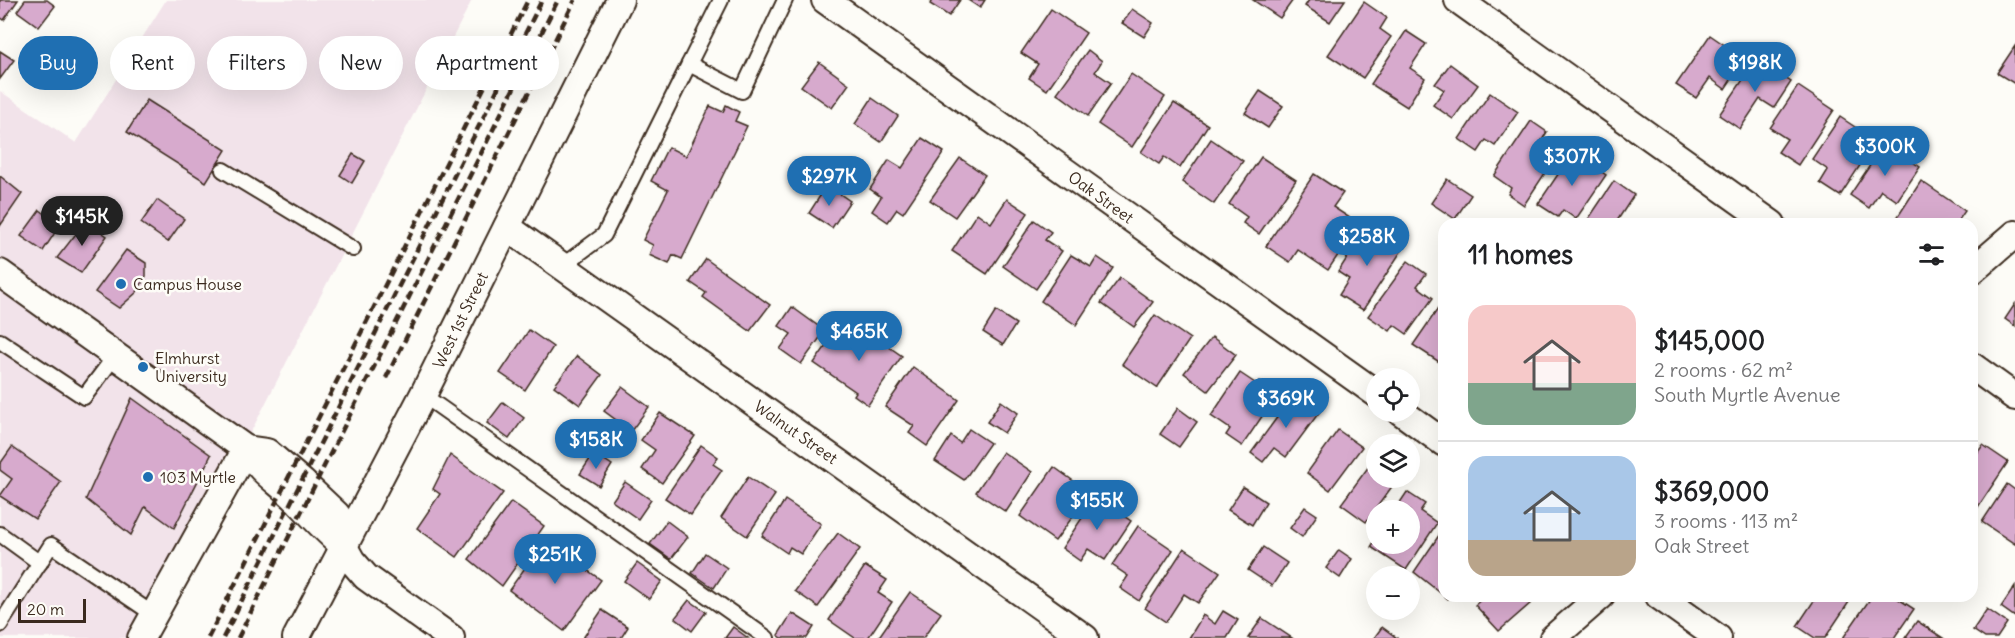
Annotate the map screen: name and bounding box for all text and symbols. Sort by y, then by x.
chip: Buy [18,36,98,90]
chip: Rent [110,36,195,90]
chip: Filters [207,36,307,90]
chip: New [319,36,403,90]
chip: Apartment [415,36,559,90]
pin: $198K [1713,42,1797,93]
text: $198K [1728,49,1782,74]
pin: $300K [1843,126,1927,177]
text: $300K [1854,133,1916,158]
pin: $307K [1530,136,1614,187]
text: $307K [1543,143,1601,168]
pin: $297K [787,156,871,207]
text: $297K [801,163,857,188]
street label: Oak Street [1064,167,1138,228]
pin: $145K [40,196,124,247]
text: $145K [55,203,109,228]
pin: $258K [1325,216,1409,267]
text: $258K [1338,223,1396,248]
text: 11 homes [1468,238,1573,271]
icon: filters [1915,238,1948,271]
street label: West 1st Street [428,268,492,371]
place label: Campus House [133,274,242,294]
marker: Campus House [114,277,128,291]
pin: $465K [817,311,901,362]
text: $465K [830,318,888,343]
text: $145,000 [1654,324,1765,357]
icon: home [1516,329,1588,401]
place label: Elmhurst University [155,348,227,386]
text: 2 rooms · 62 m² [1654,357,1793,382]
marker: Elmhurst University [136,360,150,374]
map controls [1366,368,1420,620]
button: locate [1366,368,1420,422]
pin: $369K [1244,378,1328,429]
text: South Myrtle Avenue [1654,382,1841,407]
text: $369K [1257,385,1315,410]
street label: Walnut Street [750,396,842,468]
pin: $158K [554,419,638,470]
text: $158K [569,426,623,451]
button: layers [1366,434,1420,488]
place label: 103 Myrtle [160,467,236,487]
marker: 103 Myrtle [141,470,155,484]
text: $369,000 [1654,475,1769,508]
pin: $155K [1055,480,1139,531]
icon: home [1516,480,1588,552]
text: $155K [1070,487,1124,512]
button: + [1366,500,1420,554]
text: 3 rooms · 113 m² [1654,508,1798,533]
text: Oak Street [1654,533,1749,558]
pin: $251K [513,534,597,585]
text: $251K [528,541,582,566]
button: − [1366,566,1420,620]
scale bar [18,596,86,624]
text: 20 m [27,599,64,619]

